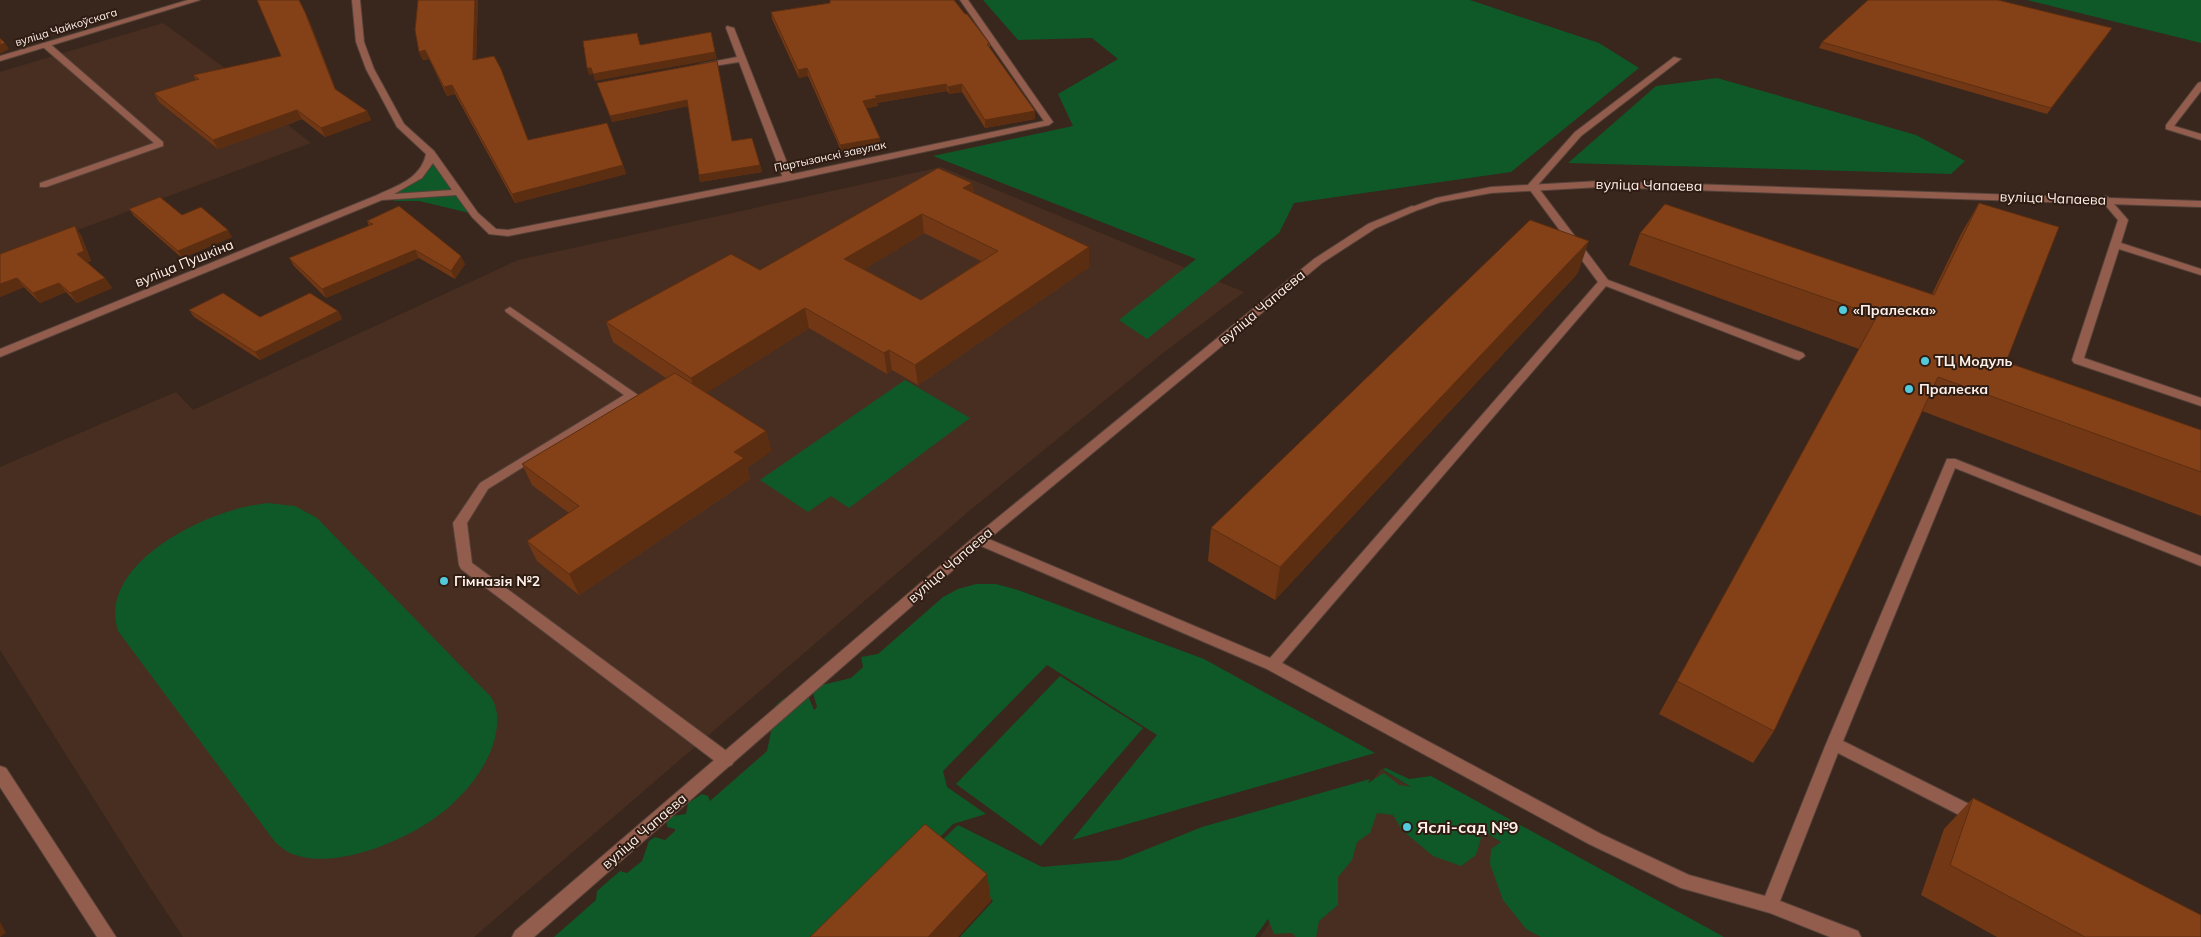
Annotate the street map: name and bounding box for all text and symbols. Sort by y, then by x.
street label: вуліца Чайкоўскага [13,5,119,49]
street label: Партызанскі завулак [773,137,887,175]
street label: вуліца Чапаева [1596,175,1702,195]
street label: вуліца Чапаева [1999,187,2107,209]
street label: вуліца Пушкіна [132,235,236,291]
street label: вуліца Чапаева [1215,266,1309,348]
place label: «Пралеска» [1853,301,1936,319]
marker: «Пралеска» [1837,304,1849,316]
place label: ТЦ Модуль [1935,352,2012,370]
marker: ТЦ Модуль [1919,355,1931,367]
place label: Пралеска [1919,380,1988,398]
marker: Пралеска [1903,383,1915,395]
street label: вуліца Чапаева [904,523,996,607]
place label: Гімназія №2 [454,572,540,590]
marker: Гімназія №2 [438,575,450,587]
street label: вуліца Чапаева [598,789,690,873]
place label: Яслі-сад №9 [1417,817,1518,837]
marker: Яслі-сад №9 [1401,821,1413,833]

